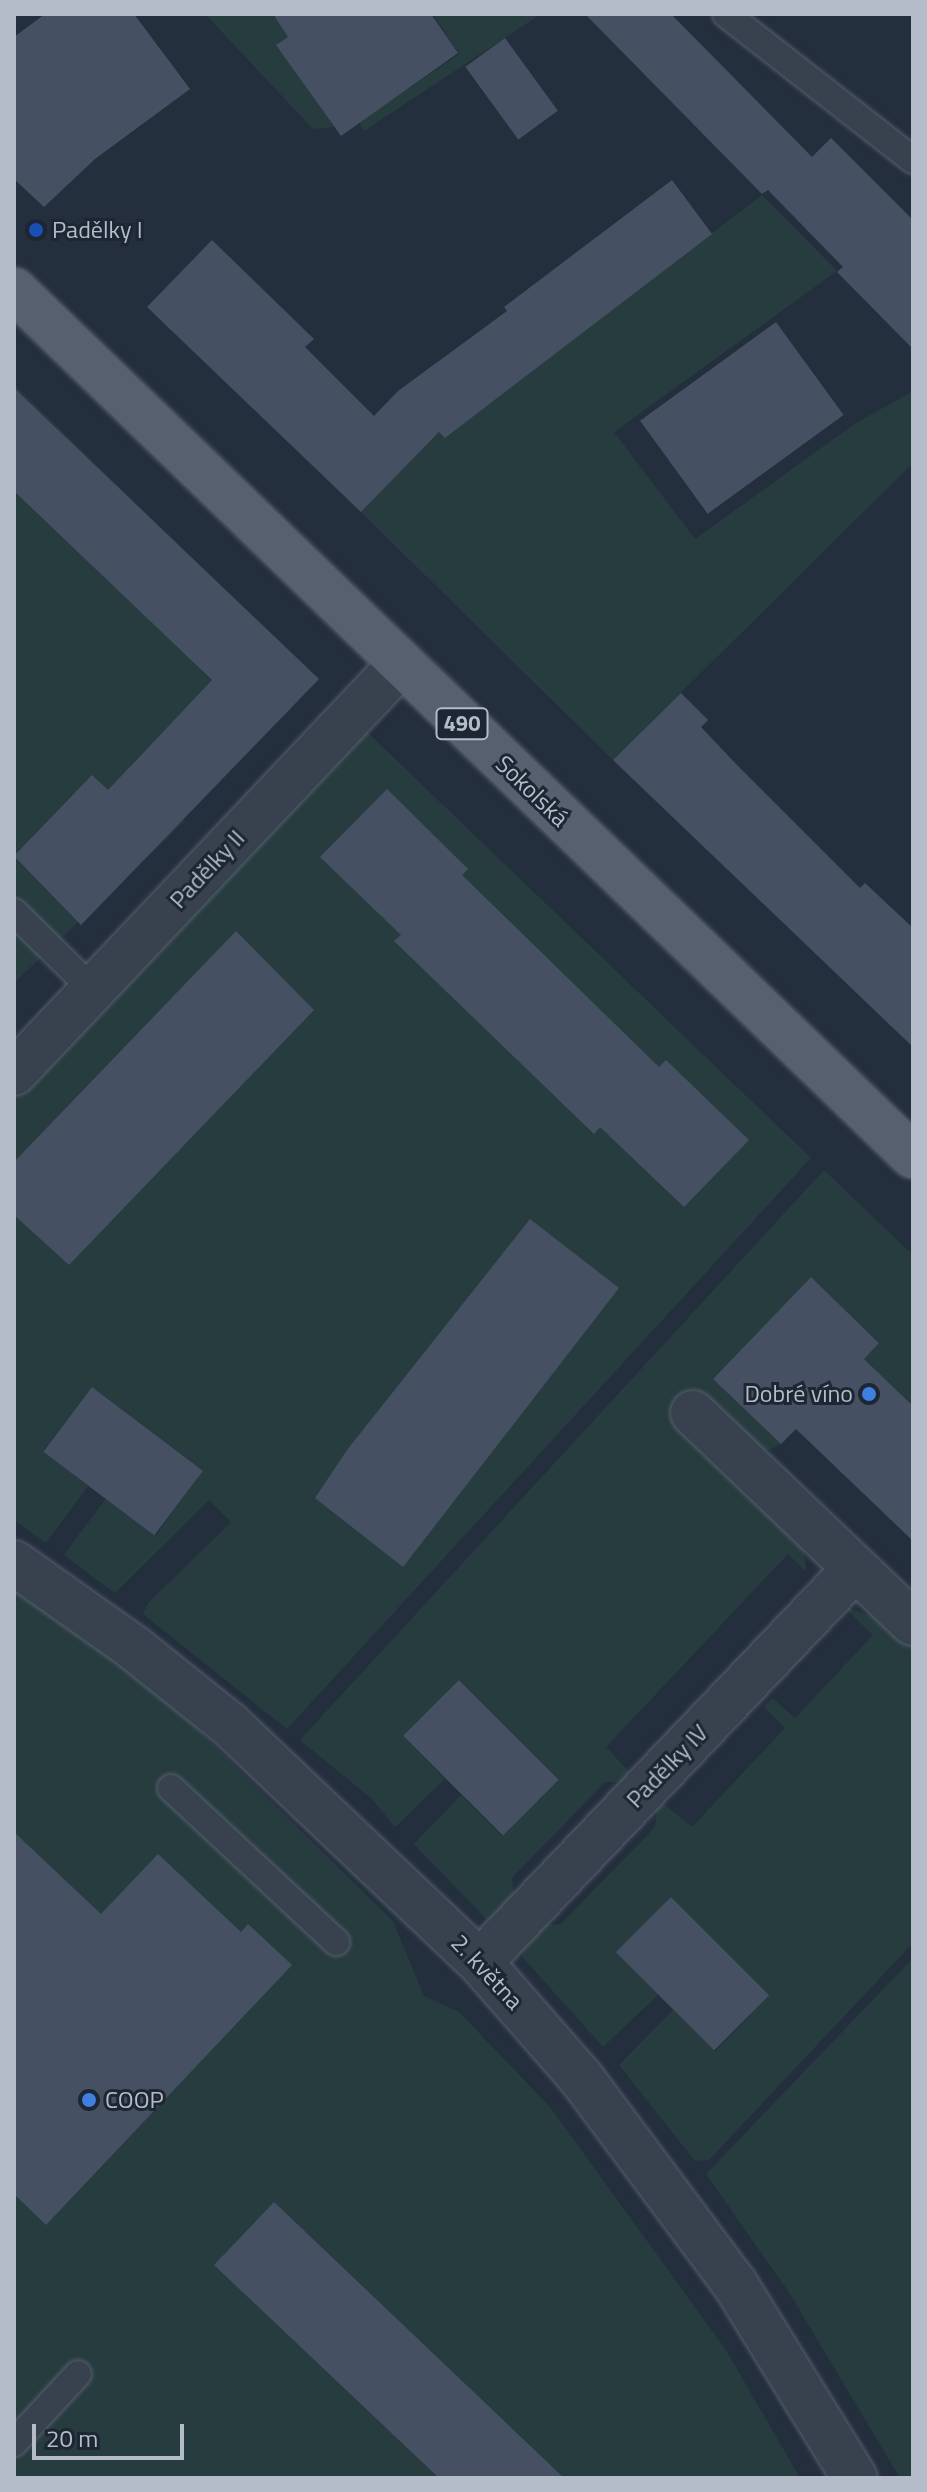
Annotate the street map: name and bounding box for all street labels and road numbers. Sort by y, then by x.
road number: 490 [434,706,490,742]
street label: Sokolská [490,749,574,833]
street label: Padělky II [164,824,250,914]
street label: Padělky IV [620,1718,714,1814]
street label: 2. května [445,1928,529,2016]

